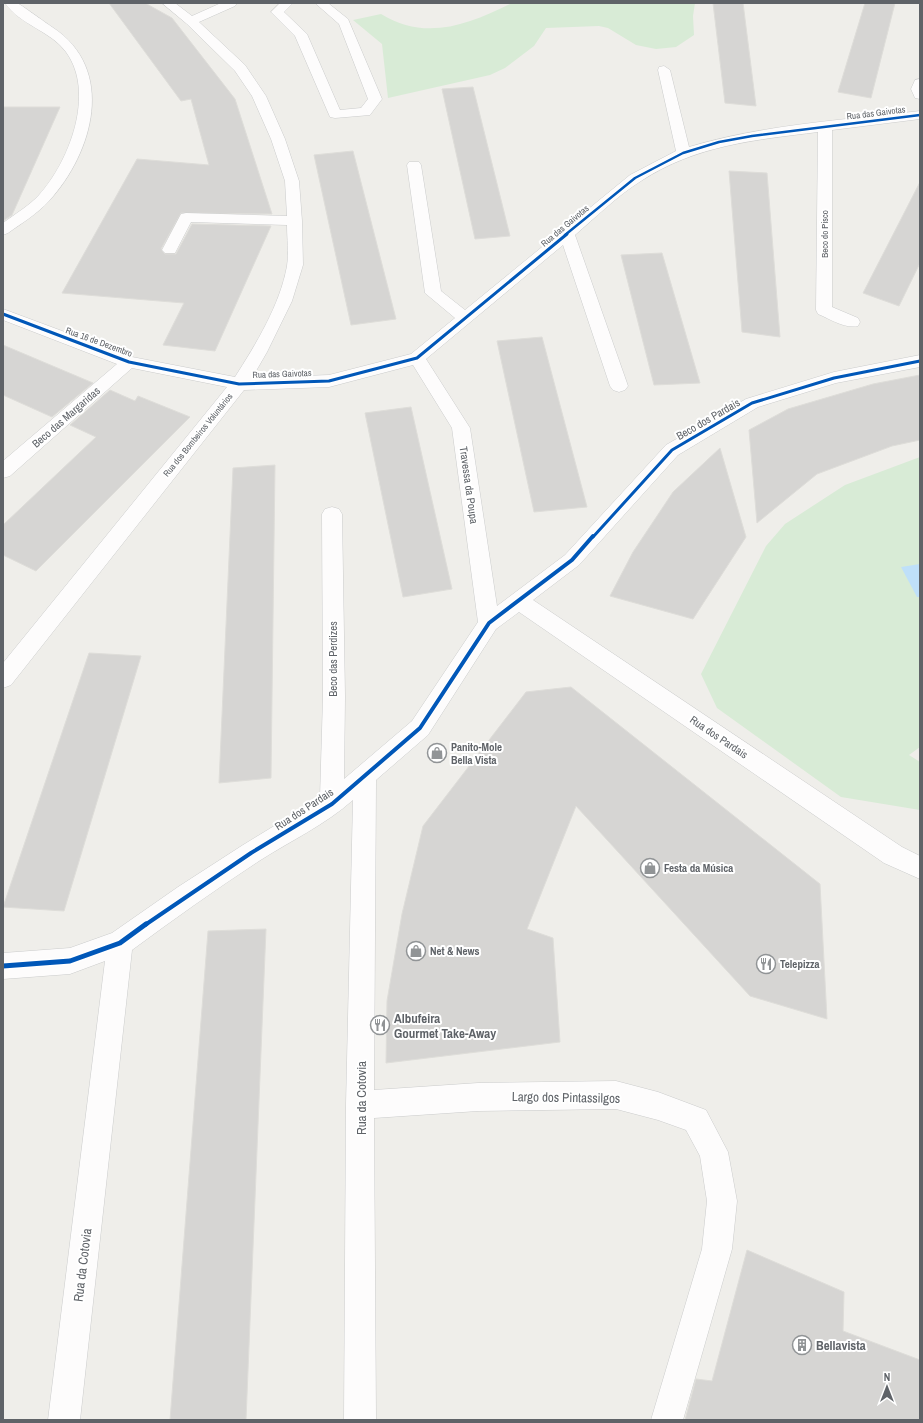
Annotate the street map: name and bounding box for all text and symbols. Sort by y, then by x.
street label: Rua das Gaivotas [846,103,906,123]
street label: Rua das Gaivotas [539,202,592,250]
street label: Beco do Pisco [819,210,831,258]
street label: Rua 16 de Dezembro [64,324,134,360]
street label: Rua das Gaivotas [252,367,312,381]
street label: Beco das Margaridas [29,383,103,450]
street label: Rua dos Bombeiros Voluntários [161,390,236,479]
street label: Beco dos Pardais [674,395,743,443]
street label: Travessa da Poupa [457,445,481,525]
street label: Beco das Perdizes [326,621,340,697]
street label: Rua dos Pardais [687,712,751,762]
place label: Panito-Mole Bella Vista [451,740,502,767]
shop icon: Panito-Mole Bella Vista [426,742,448,764]
street label: Rua dos Pardais [272,785,336,833]
shop icon: Festa da Música [639,857,661,879]
place label: Festa da Música [664,861,733,875]
shop icon: Net & News [405,940,427,962]
place label: Net & News [430,944,480,958]
restaurant icon: Telepizza [755,953,777,975]
place label: Telepizza [780,957,819,971]
place label: Albufeira Gourmet Take-Away [394,1010,496,1042]
restaurant icon: Albufeira Gourmet Take-Away [369,1014,391,1036]
street label: Rua da Cotovia [353,1061,370,1135]
street label: Largo dos Pintassilgos [512,1088,620,1107]
street label: Rua da Cotovia [70,1227,95,1303]
building icon: Bellavista [791,1334,813,1356]
place label: Bellavista [816,1337,866,1354]
north arrow [867,1367,907,1407]
text: N [884,1370,890,1384]

